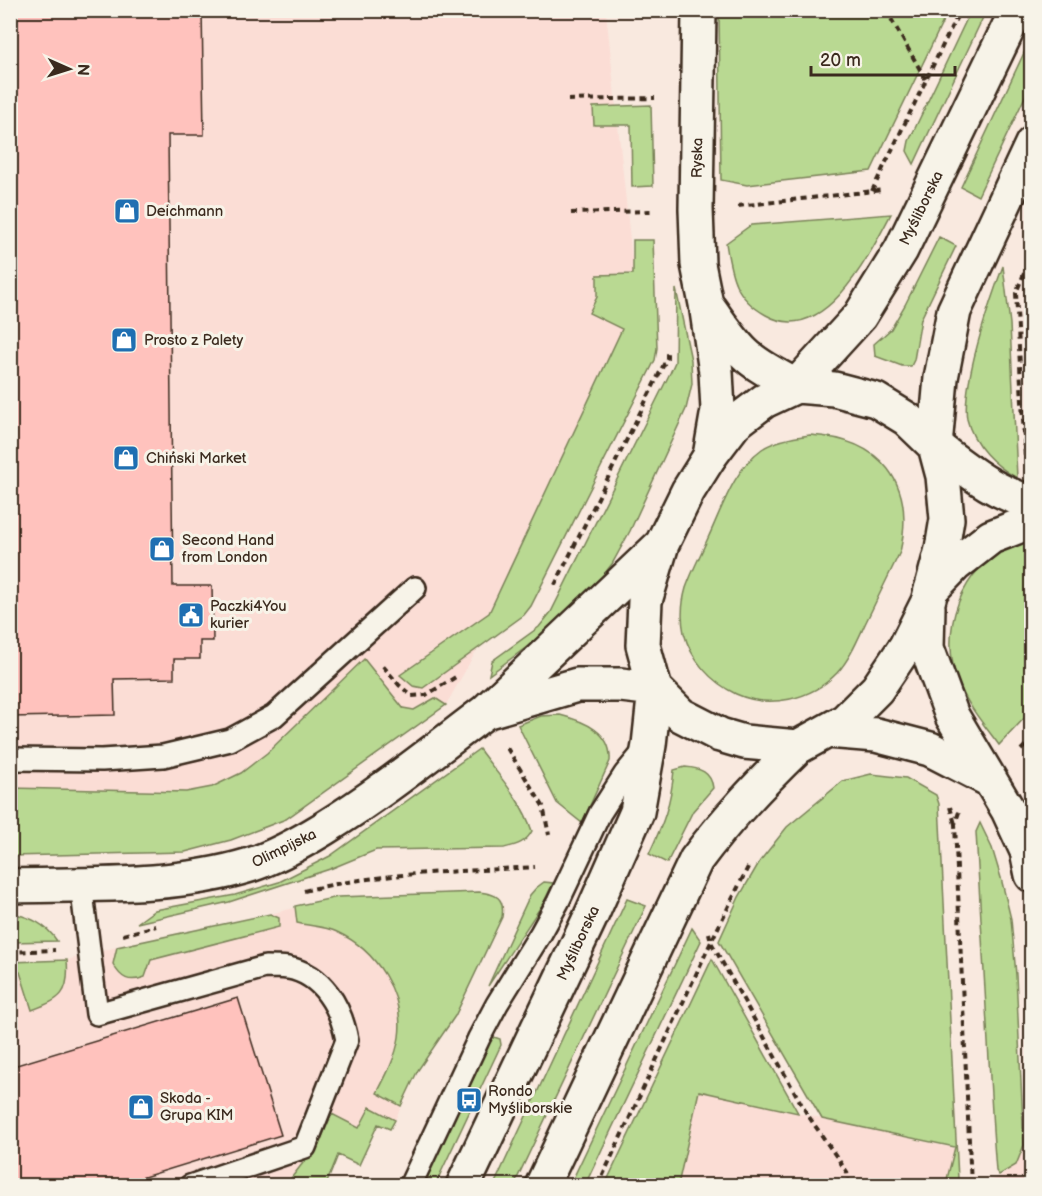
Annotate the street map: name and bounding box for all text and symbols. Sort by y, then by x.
north arrow [39,39,99,99]
scale bar [811,39,955,77]
text: 20 m [820,50,861,71]
text: N [73,63,92,76]
street label: Ryska [688,138,707,178]
street label: Myśliborska [895,168,948,248]
shop icon: Deichmann [112,196,142,226]
place label: Deichmann [146,202,223,221]
shop icon: Prosto z Palety [109,325,139,355]
place label: Prosto z Palety [144,331,244,350]
shop icon: Chiński Market [111,443,141,473]
place label: Chiński Market [146,449,247,468]
place label: Second Hand from London [182,531,274,567]
shop icon: Second Hand from London [147,534,177,564]
place label: Paczki4You kurier [210,597,287,633]
public building icon: Paczki4You kurier [176,600,206,630]
street label: Olimpijska [249,825,320,872]
street label: Myśliborska [553,903,604,984]
place label: Rondo Myśliborskie [488,1082,573,1118]
bus stop icon: Rondo Myśliborskie [454,1085,484,1115]
place label: Skoda - Grupa KIM [160,1089,234,1125]
shop icon: Skoda - Grupa KIM [126,1092,156,1122]

